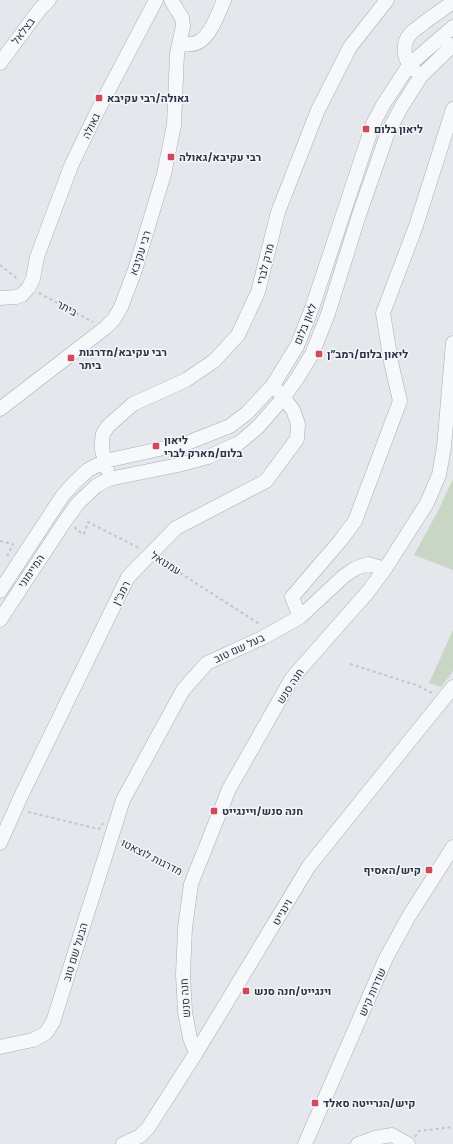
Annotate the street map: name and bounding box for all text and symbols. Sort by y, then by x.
street label: בצלאל [9,15,38,47]
place label: גאולה/רבי עקיבא [107,92,189,105]
marker: גאולה/רבי עקיבא [94,93,104,103]
street label: גאולה [80,111,103,141]
place label: ליאון בלום [374,123,423,136]
marker: ליאון בלום [361,124,371,134]
place label: רבי עקיבא/גאולה [179,151,261,164]
marker: רבי עקיבא/גאולה [166,152,176,162]
street label: רבי עקיבא [127,229,154,277]
street label: מרק לברי [254,242,277,286]
street label: ביתר [54,298,79,319]
street label: לאון בלום [291,301,320,347]
place label: רבי עקיבא/מדרגות ביתר [79,346,167,372]
place label: ליאון בלום/רמב״ן [327,348,408,361]
marker: ליאון בלום/רמב״ן [314,349,324,359]
marker: רבי עקיבא/מדרגות ביתר [66,353,76,363]
place label: ליאון בלום/מארק לברי [164,434,242,460]
marker: ליאון בלום/מארק לברי [151,441,161,451]
street label: עמנואל [148,549,183,578]
street label: המיימוני [16,552,47,591]
street label: רמב"ן [110,579,133,608]
street label: בעל שם טוב [212,631,267,666]
street label: חנה סנש [274,666,307,706]
place label: חנה סנש/ויינגייט [222,805,303,818]
marker: חנה סנש/ויינגייט [209,806,219,816]
street label: מדרגות לוצאטו [119,836,185,878]
place label: קיש/האסיף [364,864,421,877]
marker: קיש/האסיף [424,865,434,875]
street label: וינגייט [270,897,295,928]
street label: הבעל שם טוב [60,921,91,983]
street label: שדרות קיש [356,966,389,1018]
street label: חנה סנש [178,978,193,1018]
place label: וינגייט/חנה סנש [254,985,331,998]
marker: וינגייט/חנה סנש [241,986,251,996]
place label: קיש/הנרייטה סאלד [323,1097,415,1110]
marker: קיש/הנרייטה סאלד [310,1098,320,1108]

